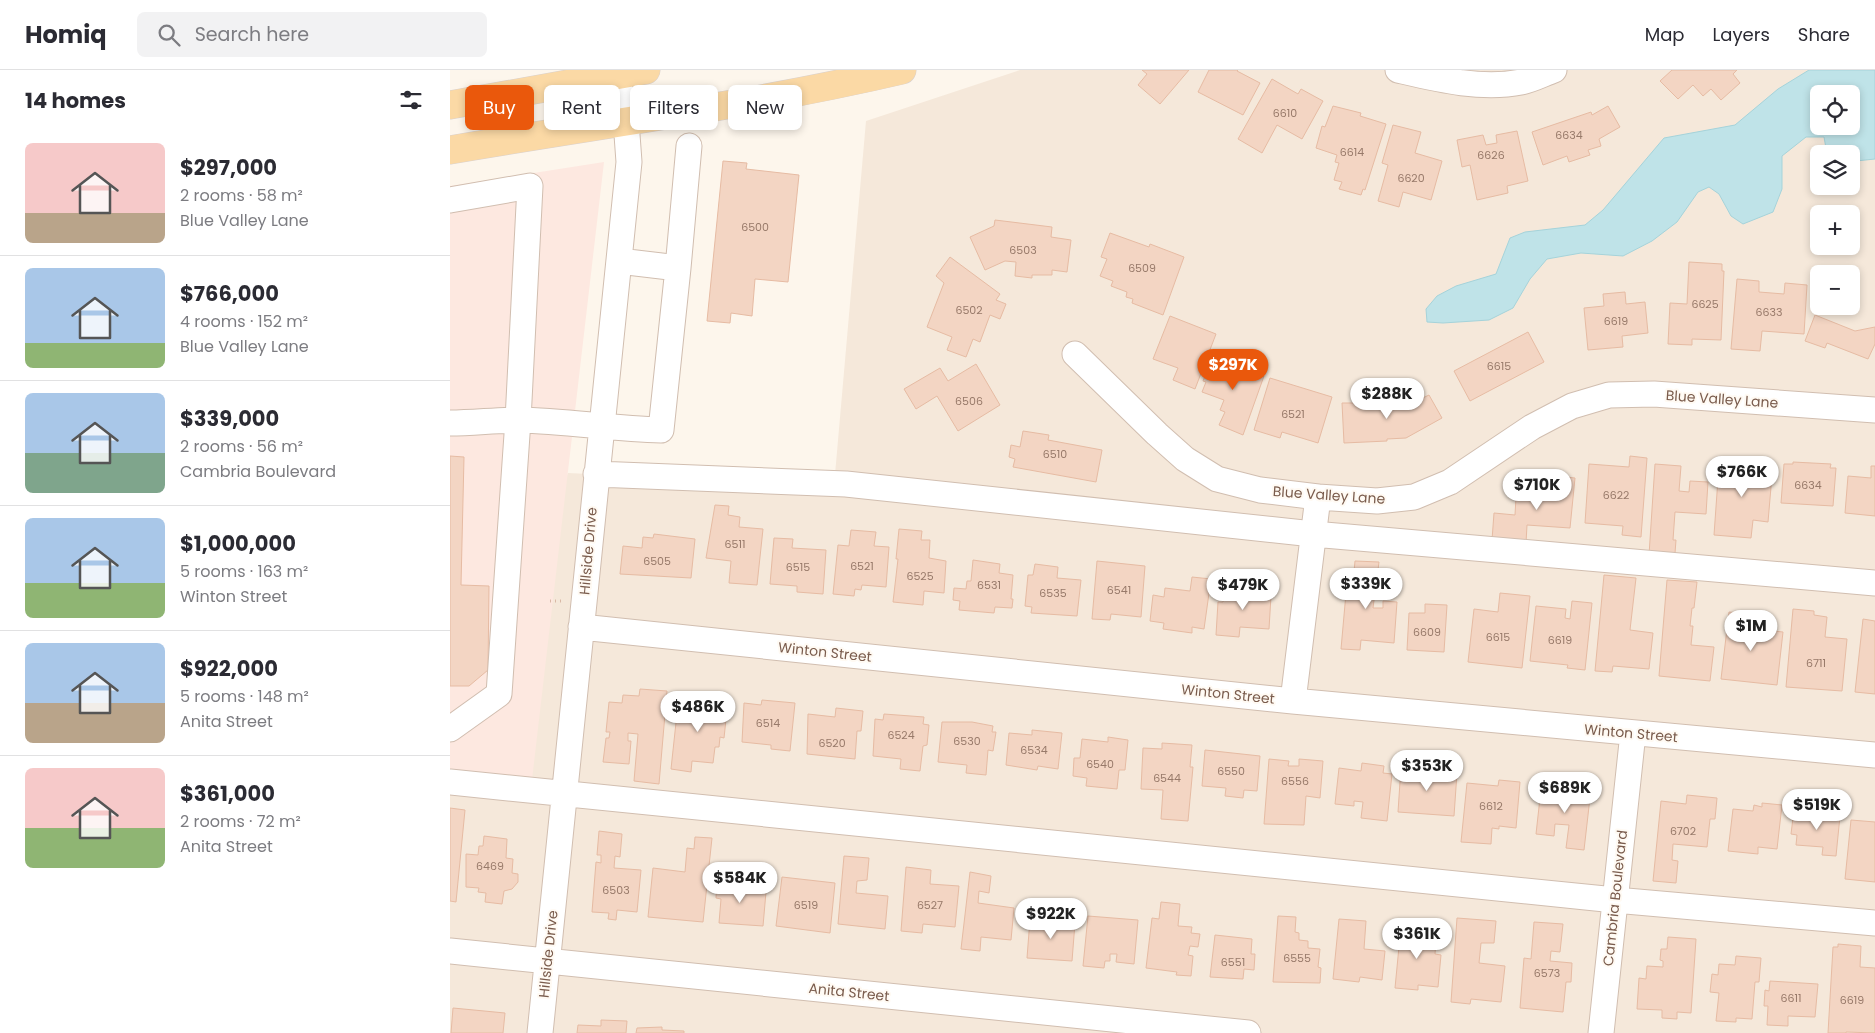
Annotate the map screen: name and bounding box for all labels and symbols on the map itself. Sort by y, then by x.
house number: 6610 [1273,105,1297,121]
house number: 6634 [1555,127,1583,143]
house number: 6614 [1340,144,1364,160]
house number: 6626 [1477,147,1505,163]
house number: 6620 [1397,170,1425,186]
house number: 6500 [741,219,769,235]
house number: 6503 [1009,242,1037,258]
house number: 6509 [1128,260,1156,276]
house number: 6625 [1691,296,1719,312]
house number: 6502 [955,302,983,318]
house number: 6633 [1756,304,1782,320]
house number: 6619 [1604,313,1628,329]
pin: $297K [1198,348,1268,391]
house number: 6615 [1487,358,1511,374]
pin: $288K [1352,378,1422,420]
street label: Blue Valley Lane [1665,385,1779,413]
house number: 6506 [955,393,983,409]
house number: 6521 [1281,406,1305,422]
house number: 6510 [1043,446,1067,462]
pin: $766K [1707,456,1777,498]
pin: $710K [1502,468,1572,511]
house number: 6634 [1794,477,1822,493]
street label: Blue Valley Lane [1272,481,1386,509]
house number: 6622 [1603,487,1629,503]
street label: Hillside Drive [574,506,602,596]
house number: 6511 [725,536,745,552]
house number: 6505 [643,553,671,569]
house number: 6521 [850,558,874,574]
house number: 6515 [786,559,810,575]
house number: 6525 [906,568,934,584]
pin: $479K [1208,568,1278,611]
pin: $339K [1331,568,1401,610]
house number: 6531 [977,577,1001,593]
house number: 6541 [1107,582,1131,598]
house number: 6535 [1039,585,1067,601]
pin: $1M [1727,610,1775,652]
house number: 6609 [1413,624,1441,640]
house number: 6615 [1486,629,1510,645]
house number: 6619 [1548,632,1572,648]
street label: Winton Street [777,637,873,667]
house number: 6711 [1806,655,1826,671]
street label: Winton Street [1180,679,1276,709]
pin: $486K [663,690,733,733]
house number: 6514 [756,715,780,731]
street label: Winton Street [1583,719,1679,747]
house number: 6524 [887,727,915,743]
house number: 6530 [953,733,981,749]
house number: 6520 [818,735,846,751]
house number: 6534 [1020,742,1048,758]
pin: $353K [1392,750,1462,792]
house number: 6540 [1086,756,1114,772]
house number: 6550 [1217,763,1245,779]
house number: 6544 [1153,770,1181,786]
pin: $689K [1530,772,1600,814]
house number: 6556 [1281,773,1309,789]
pin: $519K [1782,788,1852,831]
house number: 6612 [1479,798,1503,814]
house number: 6702 [1670,823,1696,839]
street label: Cambria Boulevard [1598,829,1632,967]
house number: 6469 [476,858,504,874]
pin: $584K [705,862,775,904]
house number: 6503 [602,882,630,898]
house number: 6519 [794,897,818,913]
house number: 6527 [917,897,943,913]
pin: $922K [1016,898,1086,940]
street label: Hillside Drive [533,909,563,999]
pin: $361K [1382,918,1452,960]
house number: 6555 [1283,950,1311,966]
house number: 6551 [1221,954,1245,970]
house number: 6573 [1534,965,1560,981]
street label: Anita Street [808,978,890,1006]
house number: 6611 [1780,990,1802,1006]
house number: 6619 [1840,992,1864,1008]

